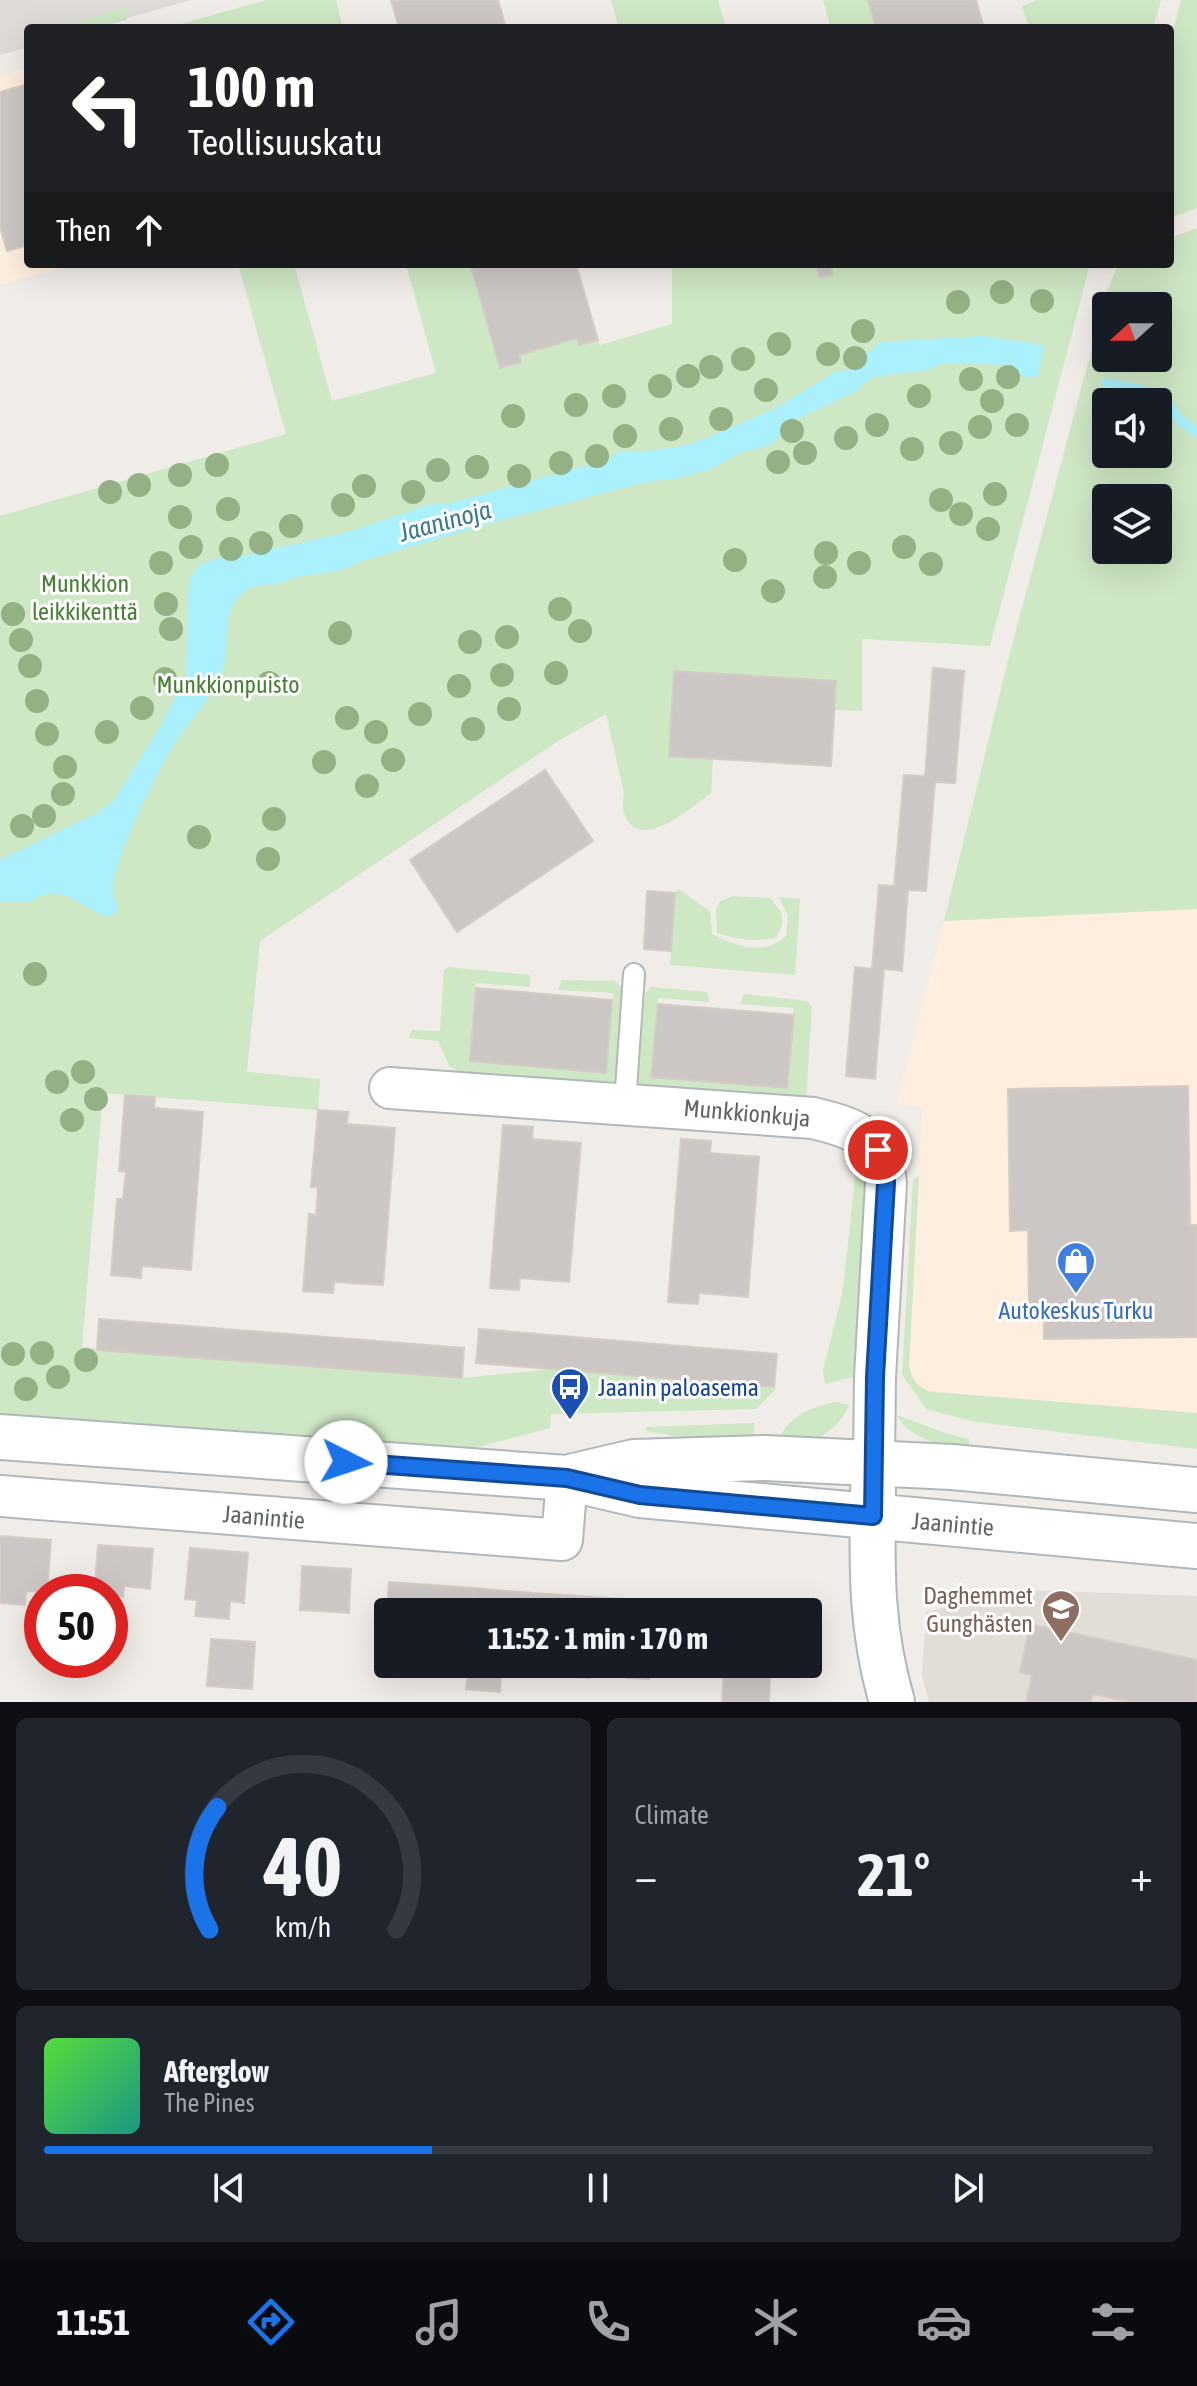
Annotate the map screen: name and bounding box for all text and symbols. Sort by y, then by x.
text: 100 m [188,55,315,119]
icon: left [56,56,160,160]
text: Teollisuuskatu [188,121,383,163]
icon: ahead [127,208,171,252]
text: Then [56,213,111,247]
north arrow [1092,292,1172,372]
map controls [1092,292,1172,564]
button: sound [1092,388,1172,468]
button: layers [1092,484,1172,564]
water label: Jaaninoja [395,494,494,548]
park label: Munkkion leikkikenttä [32,570,138,625]
park label: Munkkionpuisto [156,671,300,698]
street label: Munkkionkuja [683,1094,811,1132]
pin [844,1116,912,1184]
icon: arrive [856,1128,900,1172]
shop icon: Autokeskus Turku [1055,1240,1097,1295]
place label: Autokeskus Turku [999,1297,1153,1324]
bus stop icon: Jaanin paloasema [549,1366,591,1421]
place label: Jaanin paloasema [598,1374,759,1401]
position arrow [304,1420,388,1504]
street label: Jaanintie [222,1500,306,1534]
street label: Jaanintie [911,1507,995,1541]
speed limit sign: 50 [24,1574,128,1678]
place label: Daghemmet Gunghästen [923,1582,1033,1637]
school or university icon: Daghemmet Gunghästen [1040,1588,1082,1643]
text: 11:52 · 1 min · 170 m [488,1621,708,1655]
text: Climate [635,1800,709,1830]
text: 40 [263,1818,342,1914]
text: 21° [857,1840,930,1909]
text: − [635,1850,657,1900]
text: + [1130,1850,1153,1900]
text: km/h [275,1910,332,1943]
text: Afterglow [164,2054,269,2088]
text: The Pines [164,2088,255,2118]
icon: previous [207,2166,251,2210]
icon: pause [576,2166,620,2210]
icon: next [946,2166,990,2210]
icon: directions [243,2294,299,2350]
icon: music [411,2294,467,2350]
icon: phone [580,2294,636,2350]
icon: climate [748,2294,804,2350]
icon: car [916,2294,972,2350]
icon: filters [1085,2294,1141,2350]
text: 11:51 [56,2301,130,2343]

